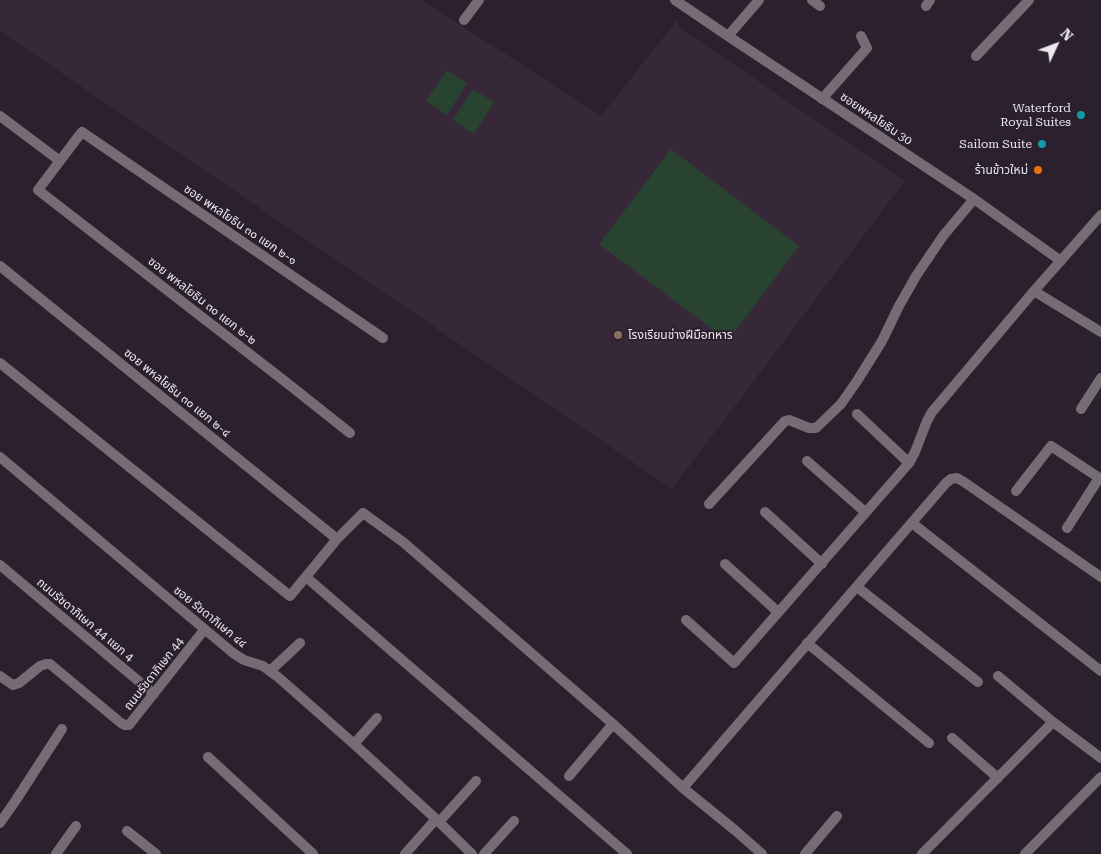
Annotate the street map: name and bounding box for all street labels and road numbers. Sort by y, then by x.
street label: ซอยพหลโยธิน 30 [837,90,915,148]
street label: ซอย พหลโยธิน ๓๐ แยก ๒-๑ [181,182,299,268]
street label: ซอย พหลโยธิน ๓๐ แยก ๒-๒ [145,254,259,348]
street label: ซอย พหลโยธิน ๓๐ แยก ๒-๔ [121,346,233,440]
street label: ถนนรัชดาภิเษก 44 แยก 4 [34,575,136,665]
street label: ซอย รัชดาภิเษก ๔๔ [171,583,249,651]
street label: ถนนรัชดาภิเษก 44 [121,635,187,713]

